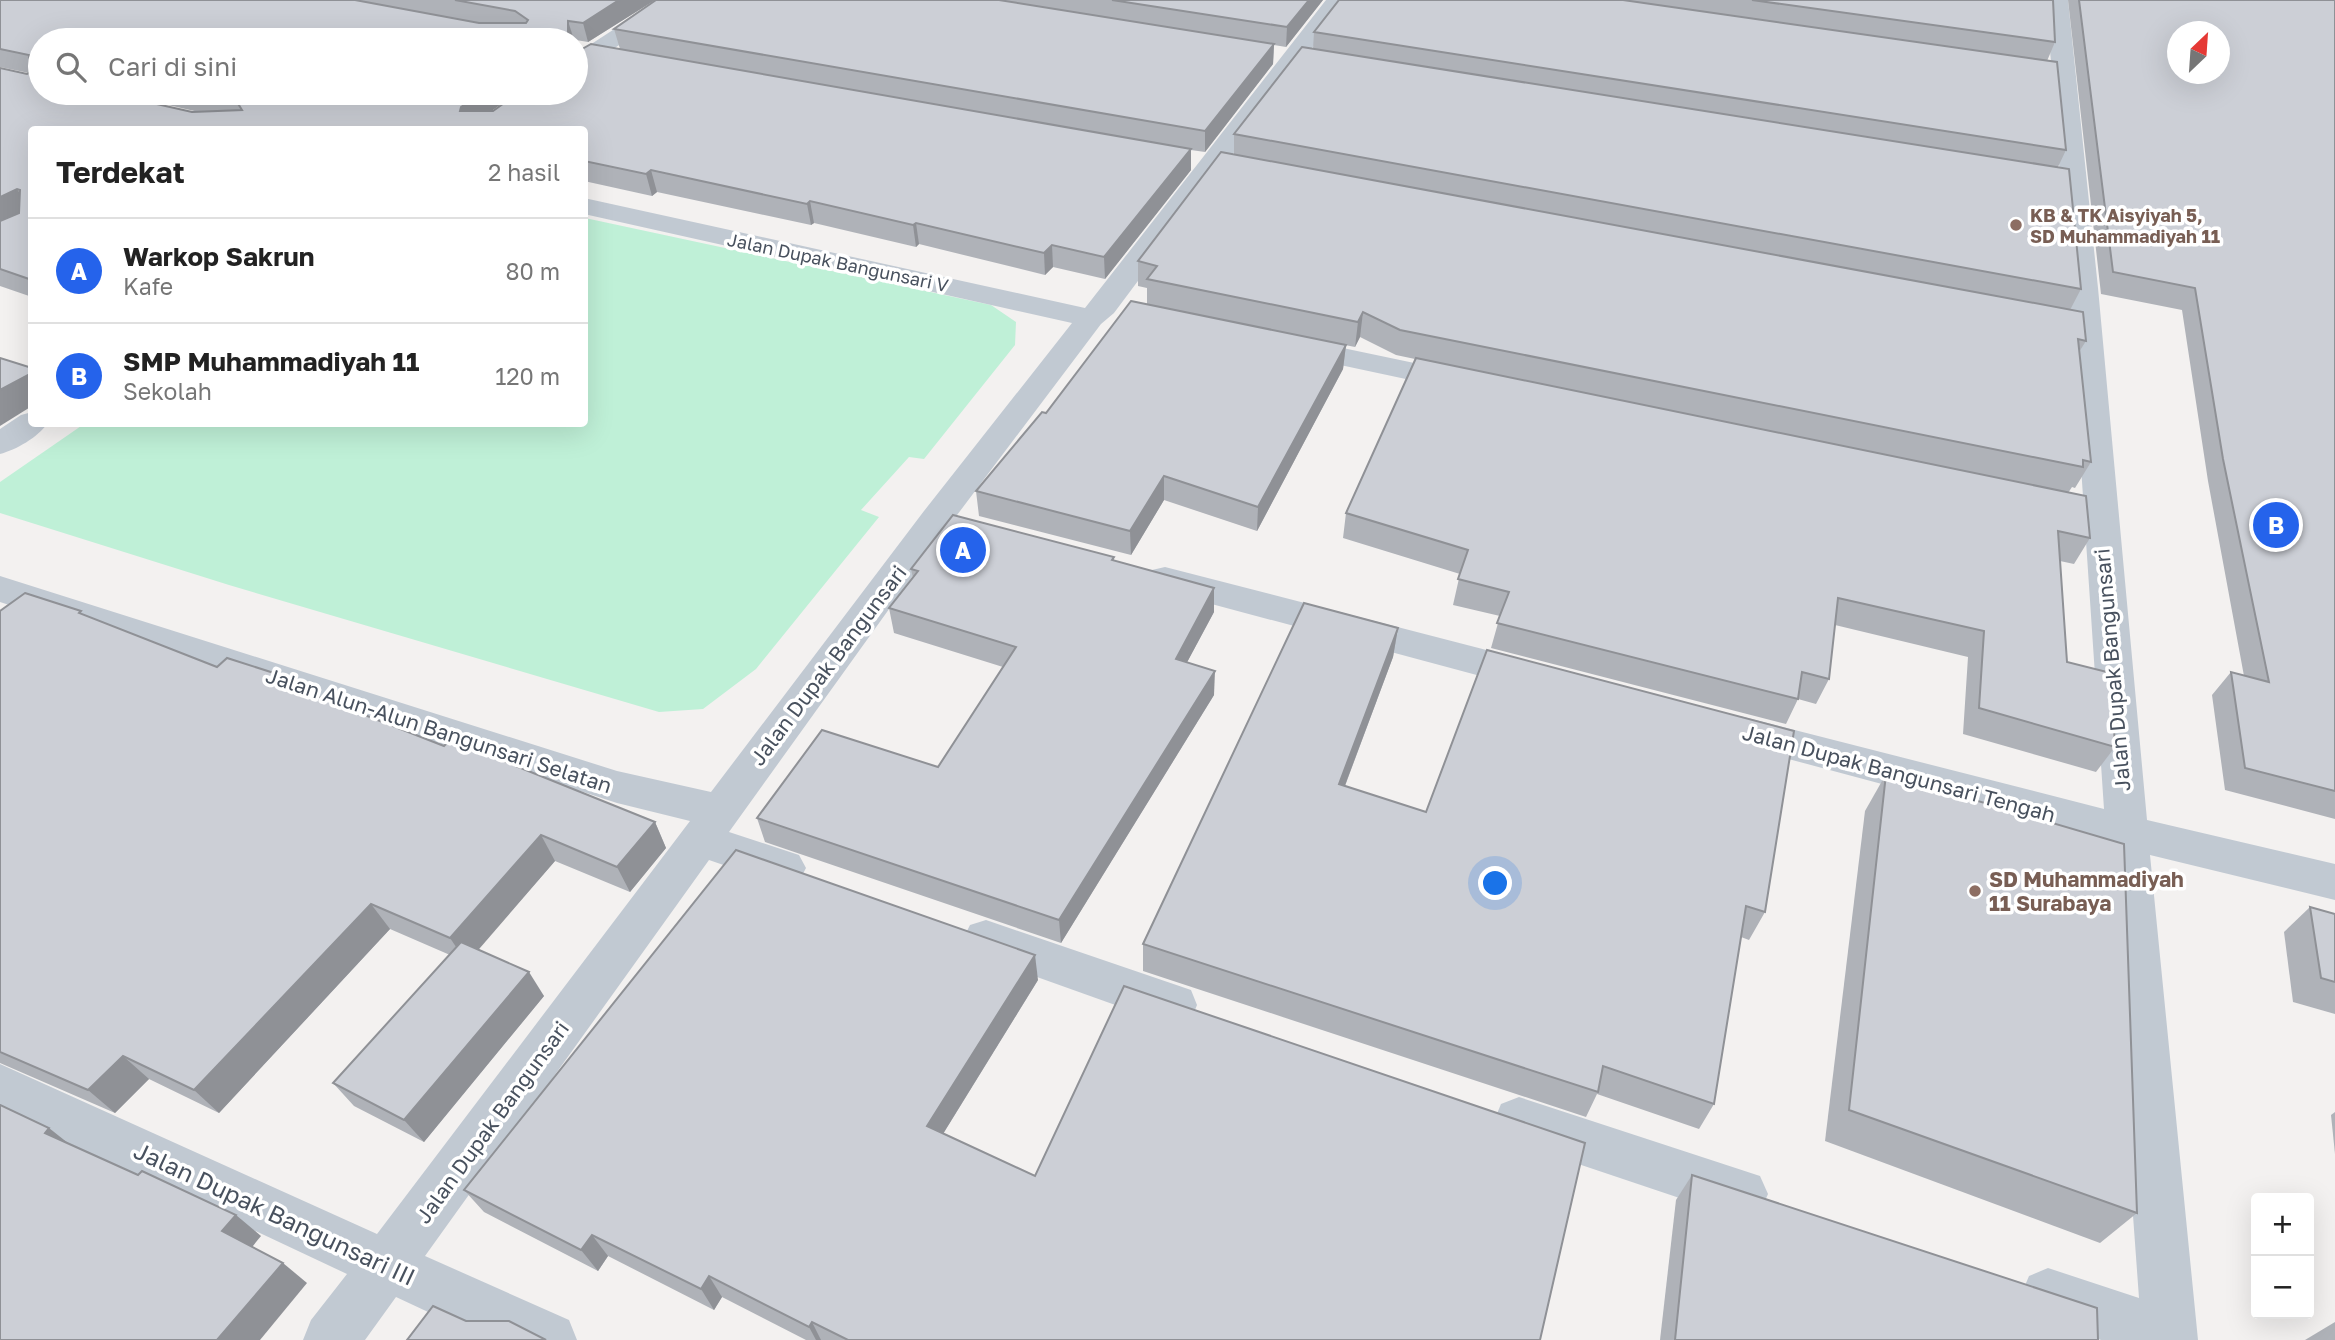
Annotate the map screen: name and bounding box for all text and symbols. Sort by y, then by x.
north arrow [2167,21,2230,84]
search box [28,28,588,105]
icon: search [52,48,90,86]
text: Cari di sini [108,51,237,82]
text: Terdekat [56,154,185,190]
text: 2 hasil [488,158,560,186]
place label: KB & TK Aisyiyah 5, SD Muhammadiyah 11 [2030,204,2220,247]
marker: KB & TK Aisyiyah 5, SD Muhammadiyah 11 [2008,217,2024,233]
street label: Jalan Dupak Bangunsari V [725,228,951,296]
text: Warkop Sakrun [123,241,315,272]
text: A [71,257,87,285]
text: 80 m [506,257,560,285]
text: Kafe [123,272,173,300]
text: SMP Muhammadiyah 11 [123,346,419,377]
text: B [71,362,87,390]
text: 120 m [495,362,560,390]
text: Sekolah [123,377,212,405]
pin: B [2253,499,2299,551]
pin: A [940,524,986,576]
street label: Jalan Dupak Bangunsari [2088,547,2136,793]
street label: Jalan Dupak Bangunsari [744,560,912,770]
street label: Jalan Alun-Alun Bangunsari Selatan [263,662,615,798]
street label: Jalan Dupak Bangunsari Tengah [1740,719,2058,827]
your location [1478,866,1512,900]
place label: SD Muhammadiyah 11 Surabaya [1989,866,2184,916]
marker: SD Muhammadiyah 11 Surabaya [1967,883,1983,899]
street label: Jalan Dupak Bangunsari [410,1016,574,1228]
street label: Jalan Dupak Bangunsari III [130,1135,420,1291]
map controls [2251,1193,2314,1319]
button: + [2251,1193,2314,1256]
button: − [2251,1256,2314,1319]

